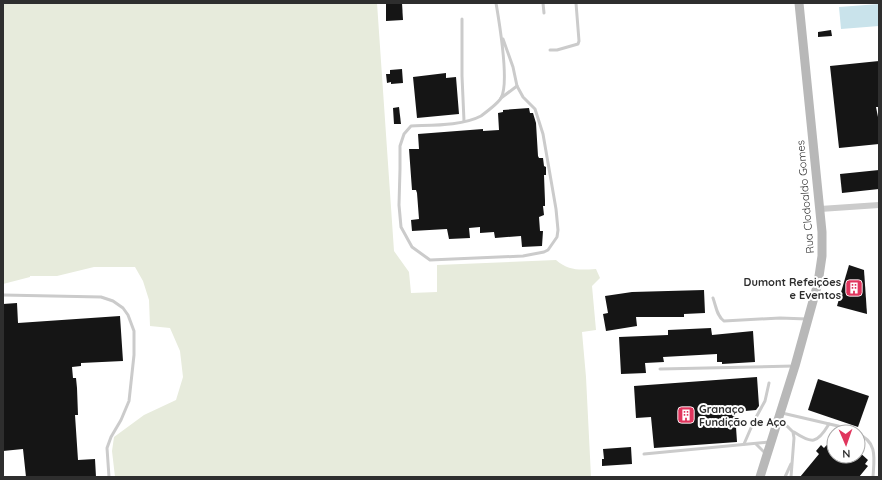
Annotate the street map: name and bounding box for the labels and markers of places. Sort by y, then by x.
place label: Dumont Refeições e Eventos [744,275,841,302]
building icon: Dumont Refeições e Eventos [844,278,864,298]
place label: Granaço Fundição de Aço [699,402,786,429]
building icon: Granaço Fundição de Aço [676,405,696,425]

